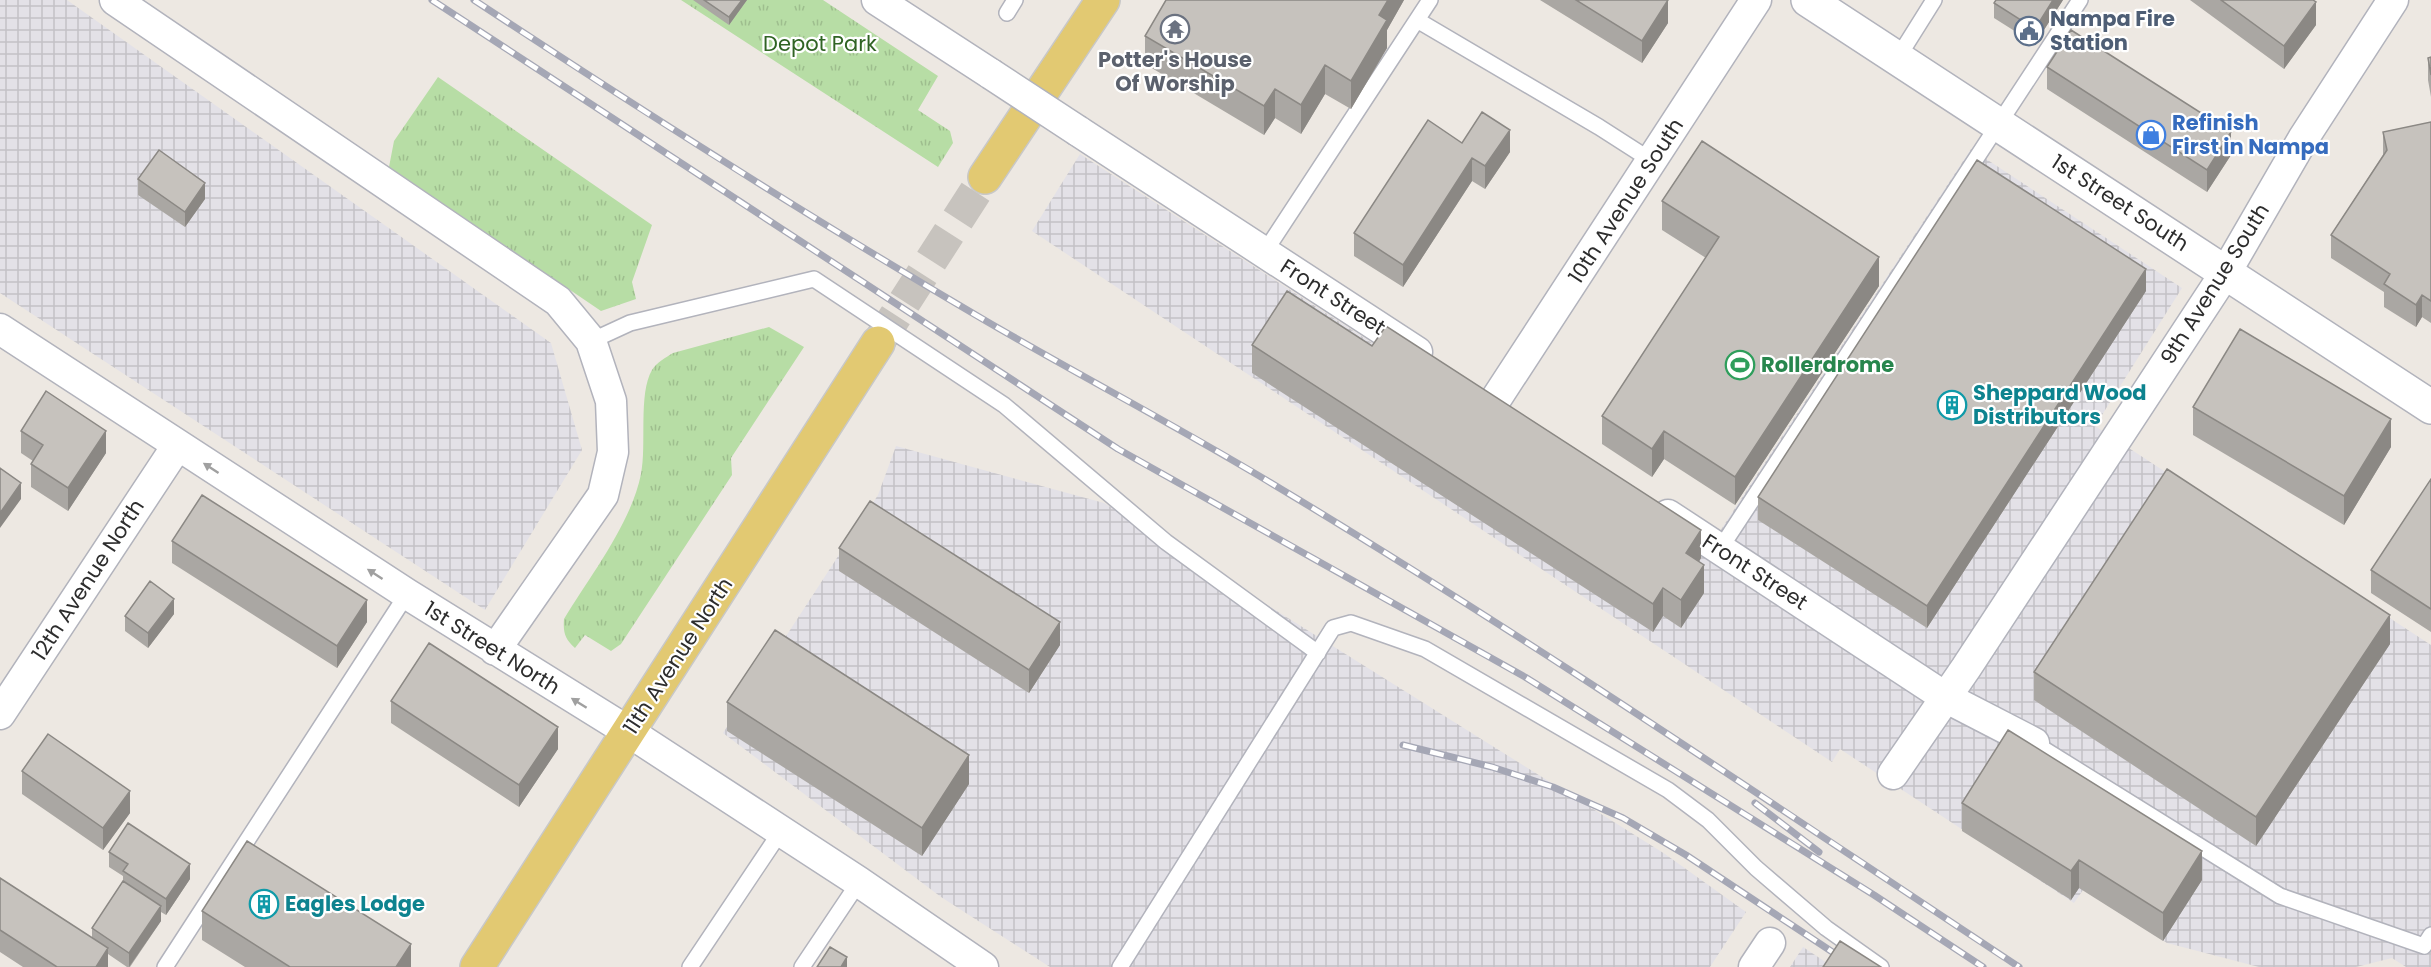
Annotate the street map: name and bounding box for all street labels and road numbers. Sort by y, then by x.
street label: 10th Avenue South [1561,113,1690,289]
street label: 1st Street South [2046,147,2195,258]
street label: 9th Avenue South [2153,198,2276,370]
street label: Front Street [1275,252,1392,341]
street label: 12th Avenue North [24,493,151,666]
street label: Front Street [1697,527,1814,616]
street label: 11th Avenue North [616,572,739,740]
street label: 1st Street North [419,594,566,701]

